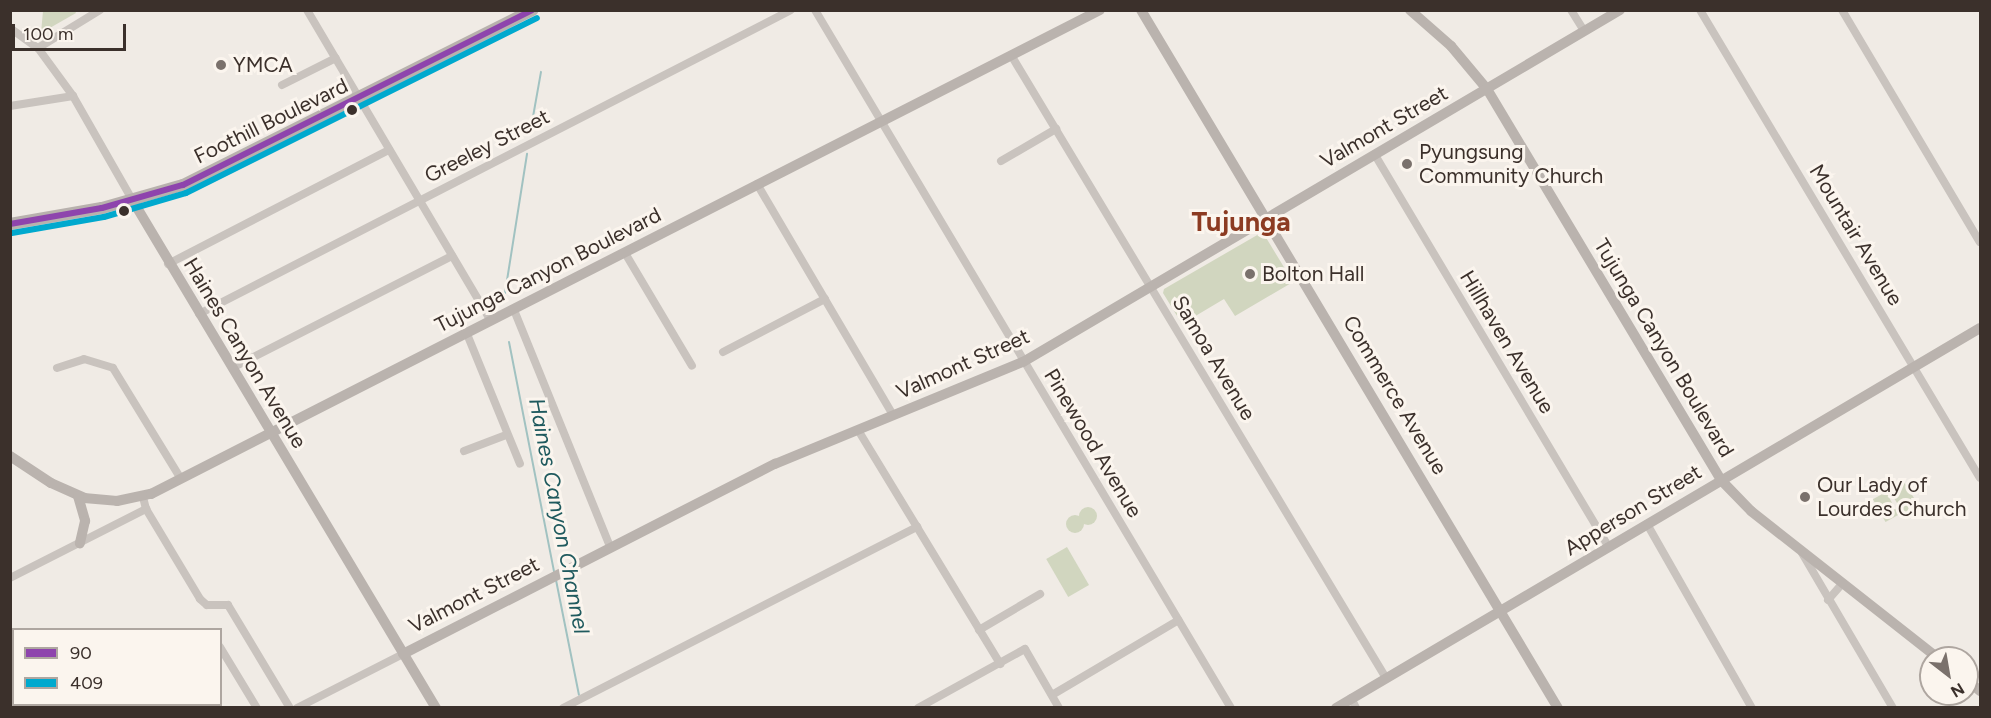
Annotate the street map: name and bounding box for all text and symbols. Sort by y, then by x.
scale bar [15,12,129,50]
text: 100 m [23,23,73,45]
place label: YMCA [233,52,293,78]
marker: YMCA [214,58,228,72]
street label: Foothill Boulevard [190,73,352,169]
street label: Valmont Street [1316,80,1452,174]
unlabelled marker [346,104,358,116]
street label: Greeley Street [420,104,554,188]
place label: Pyungsung Community Church [1419,139,1603,189]
marker: Pyungsung Community Church [1400,157,1414,171]
street label: Mountair Avenue [1804,160,1908,310]
street label: Tujunga Canyon Boulevard [431,202,665,338]
unlabelled marker [118,205,130,217]
district label: Tujunga [1191,206,1291,238]
street label: Tujunga Canyon Boulevard [1589,234,1739,462]
street label: Haines Canyon Avenue [178,253,312,453]
place label: Bolton Hall [1262,261,1364,287]
street label: Hillhaven Avenue [1454,266,1560,418]
marker: Bolton Hall [1243,267,1257,281]
street label: Samoa Avenue [1167,291,1261,425]
street label: Commerce Avenue [1338,311,1452,479]
street label: Valmont Street [893,323,1033,405]
street label: Pinewood Avenue [1039,364,1147,522]
water label: Haines Canyon Channel [523,396,595,636]
street label: Apperson Street [1560,459,1706,561]
place label: Our Lady of Lourdes Church [1817,472,1966,522]
marker: Our Lady of Lourdes Church [1798,490,1812,504]
street label: Valmont Street [405,551,543,639]
legend [12,628,222,706]
text: 90 [70,642,92,664]
north arrow [1919,646,1979,706]
text: 409 [70,672,103,694]
text: N [1947,679,1968,701]

